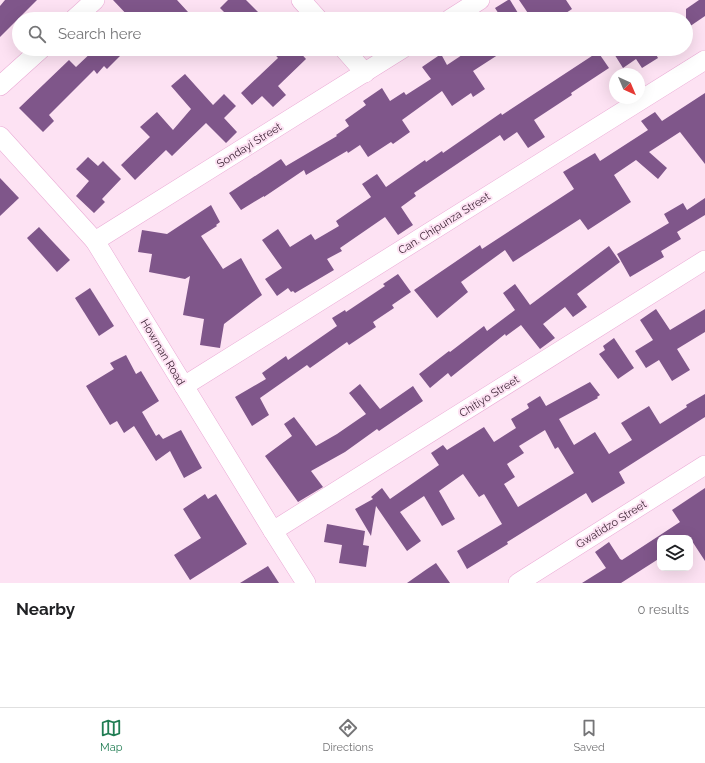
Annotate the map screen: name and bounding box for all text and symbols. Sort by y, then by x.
search box [12,12,693,56]
icon: search [26,23,48,45]
text: Search here [58,25,141,43]
north arrow [609,68,645,104]
street label: Sondayi Street [214,120,284,171]
street label: Can. Chipunza Street [396,190,493,257]
street label: Howman Road [138,317,188,388]
street label: Chitiyo Street [457,373,522,420]
street label: Gwatidzo Street [574,497,649,551]
map controls [657,535,693,571]
button: layers [657,535,693,571]
text: Nearby [16,599,75,619]
text: 0 results [638,602,689,617]
tab: Map [100,717,122,754]
tab: Directions [323,717,373,754]
tab: Saved [573,717,605,754]

